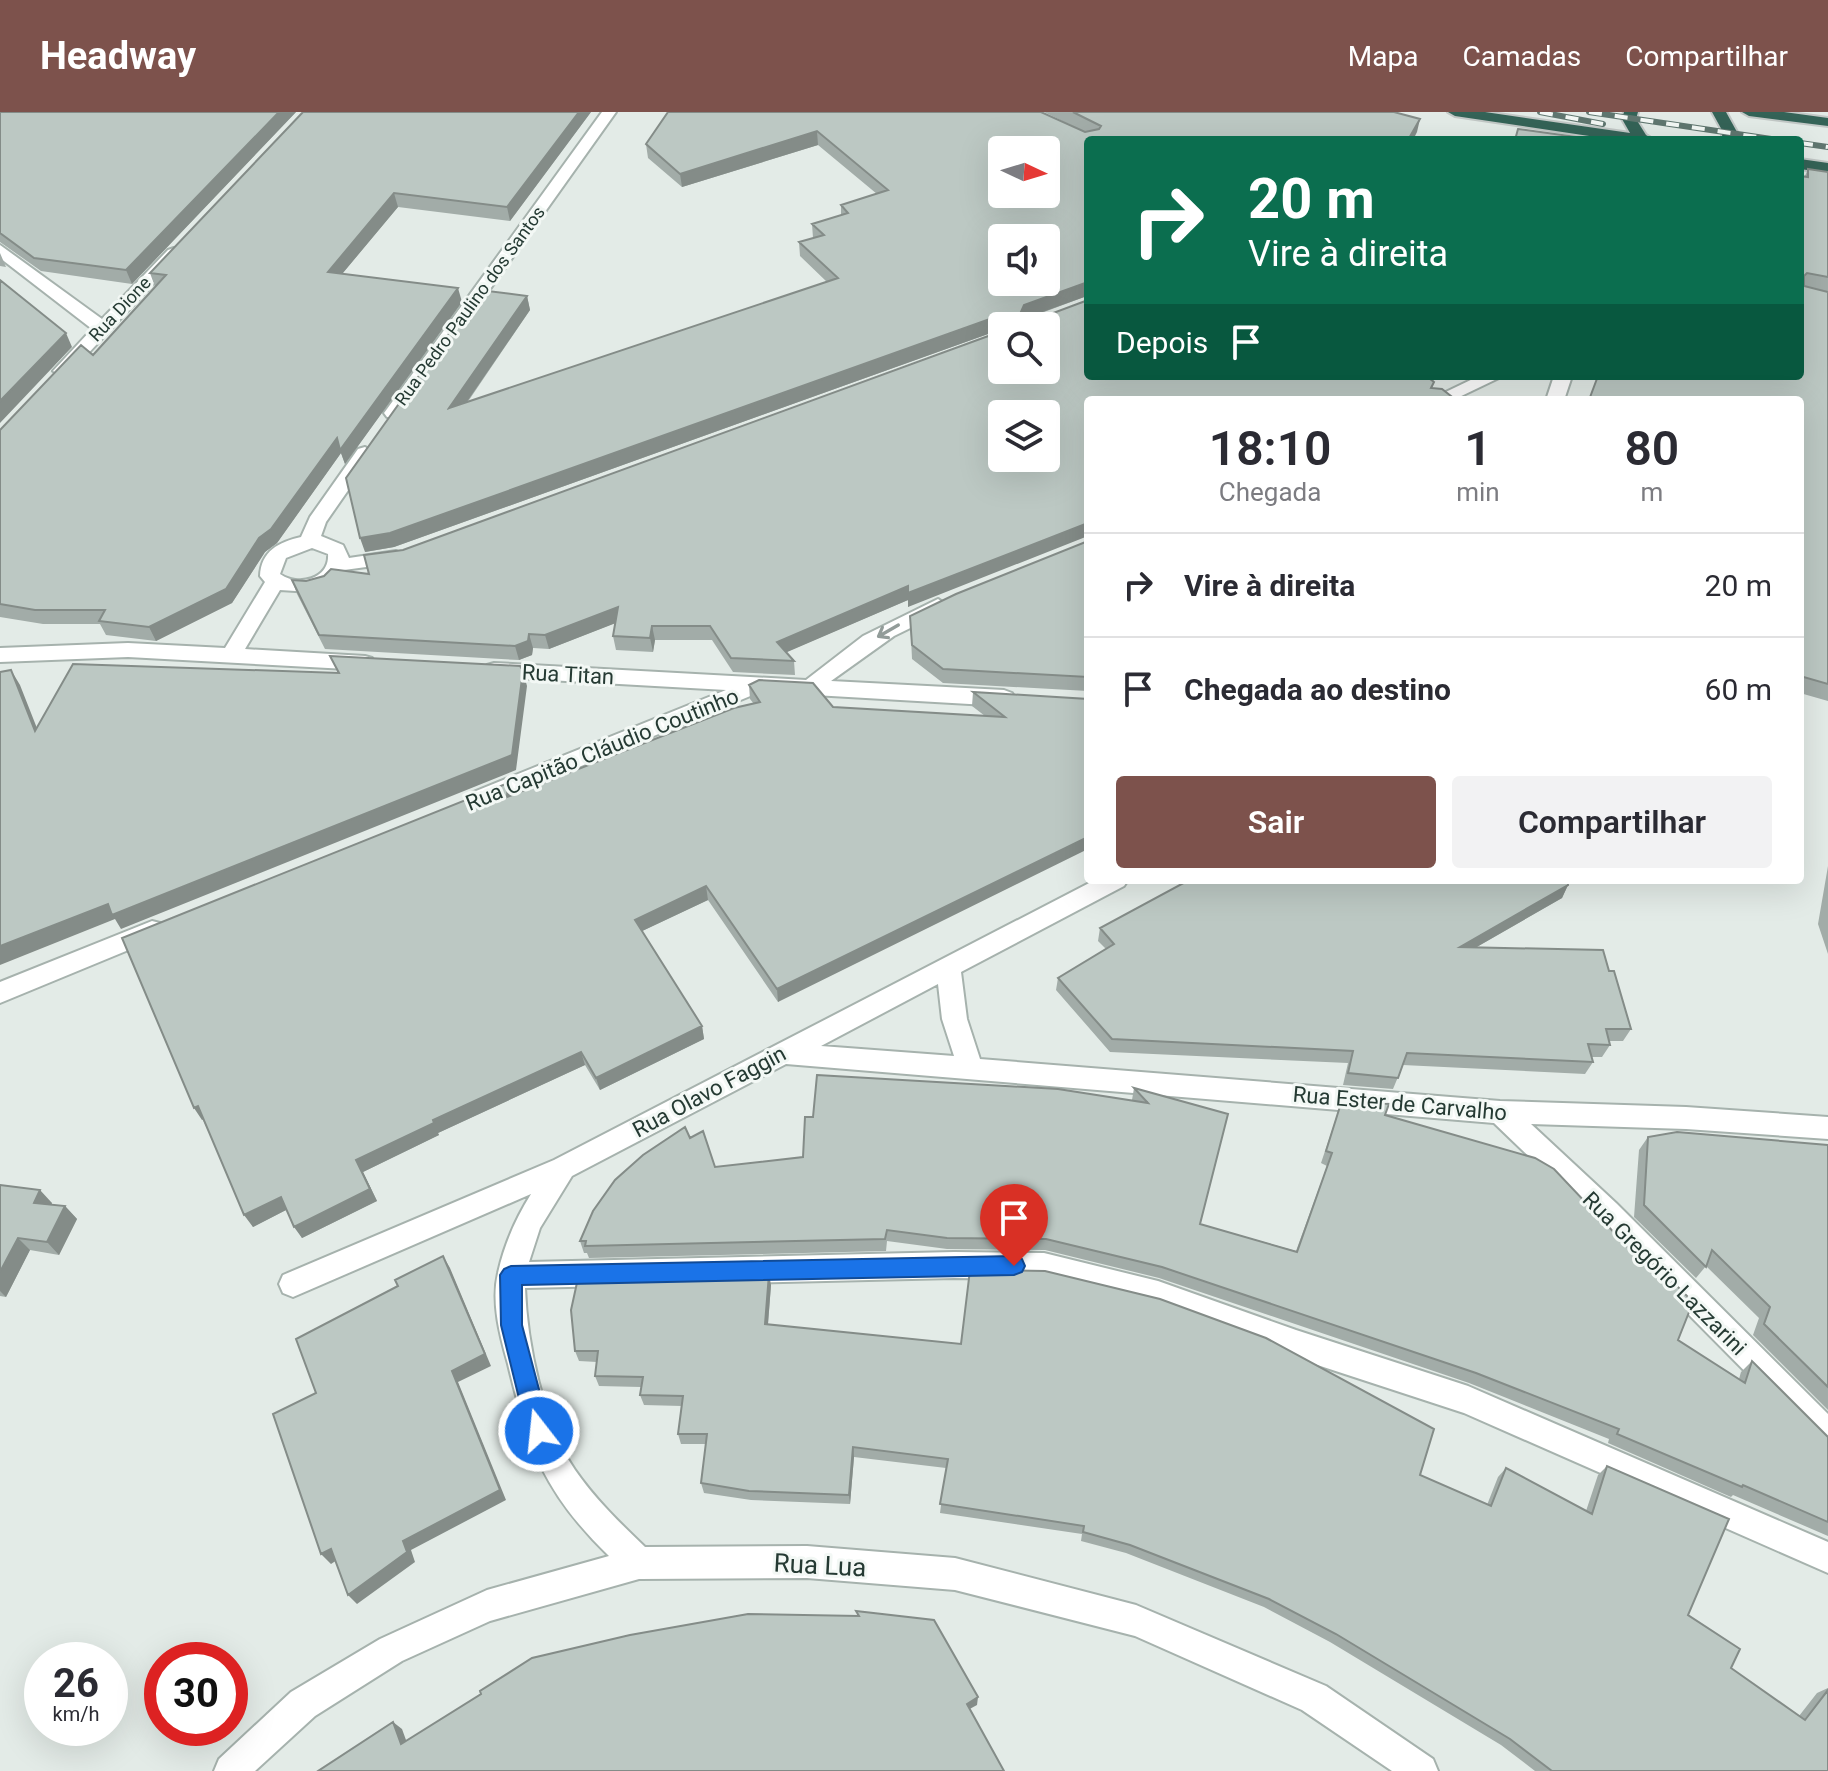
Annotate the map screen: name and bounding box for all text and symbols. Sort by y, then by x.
text: Headway [40,34,196,78]
text: Mapa [1348,40,1418,73]
text: Camadas [1462,40,1581,73]
text: Compartilhar [1625,40,1788,73]
north arrow [988,136,1060,208]
map controls [988,136,1060,472]
text: 20 m [1248,166,1375,232]
icon: right [1116,168,1220,272]
street label: Rua Pedro Paulino dos Santos [390,202,549,409]
button: sound [988,224,1060,296]
text: Vire à direita [1248,233,1448,275]
street label: Rua Dione [84,272,155,346]
button: search [988,312,1060,384]
icon: arrive [1224,320,1268,364]
text: Depois [1116,325,1208,360]
button: layers [988,400,1060,472]
text: 18:10 [1209,420,1331,477]
text: 1 [1464,420,1492,477]
text: 80 [1624,420,1679,477]
text: Chegada [1219,477,1321,507]
text: min [1456,477,1500,507]
text: m [1640,477,1663,507]
icon: right [1116,563,1160,607]
text: Vire à direita [1184,568,1355,603]
text: 20 m [1705,568,1772,603]
one-way arrow [877,623,900,639]
street label: Rua Titan [521,660,615,689]
icon: arrive [1116,667,1160,711]
text: Chegada ao destino [1184,672,1451,707]
text: 60 m [1705,672,1772,707]
street label: Rua Capitão Cláudio Coutinho [462,683,742,816]
button: Sair [1116,776,1436,868]
button: Compartilhar [1452,776,1772,868]
street label: Rua Olavo Faggin [628,1041,790,1142]
street label: Rua Ester de Carvalho [1292,1082,1508,1125]
pin [980,1184,1048,1266]
street label: Rua Gregório Lazzarini [1578,1187,1751,1360]
icon: arrive [992,1196,1036,1240]
position arrow [497,1389,581,1473]
street label: Rua Lua [773,1548,867,1582]
speed limit sign: 30 [144,1642,248,1746]
text: 26 [53,1660,99,1707]
text: km/h [53,1702,99,1726]

